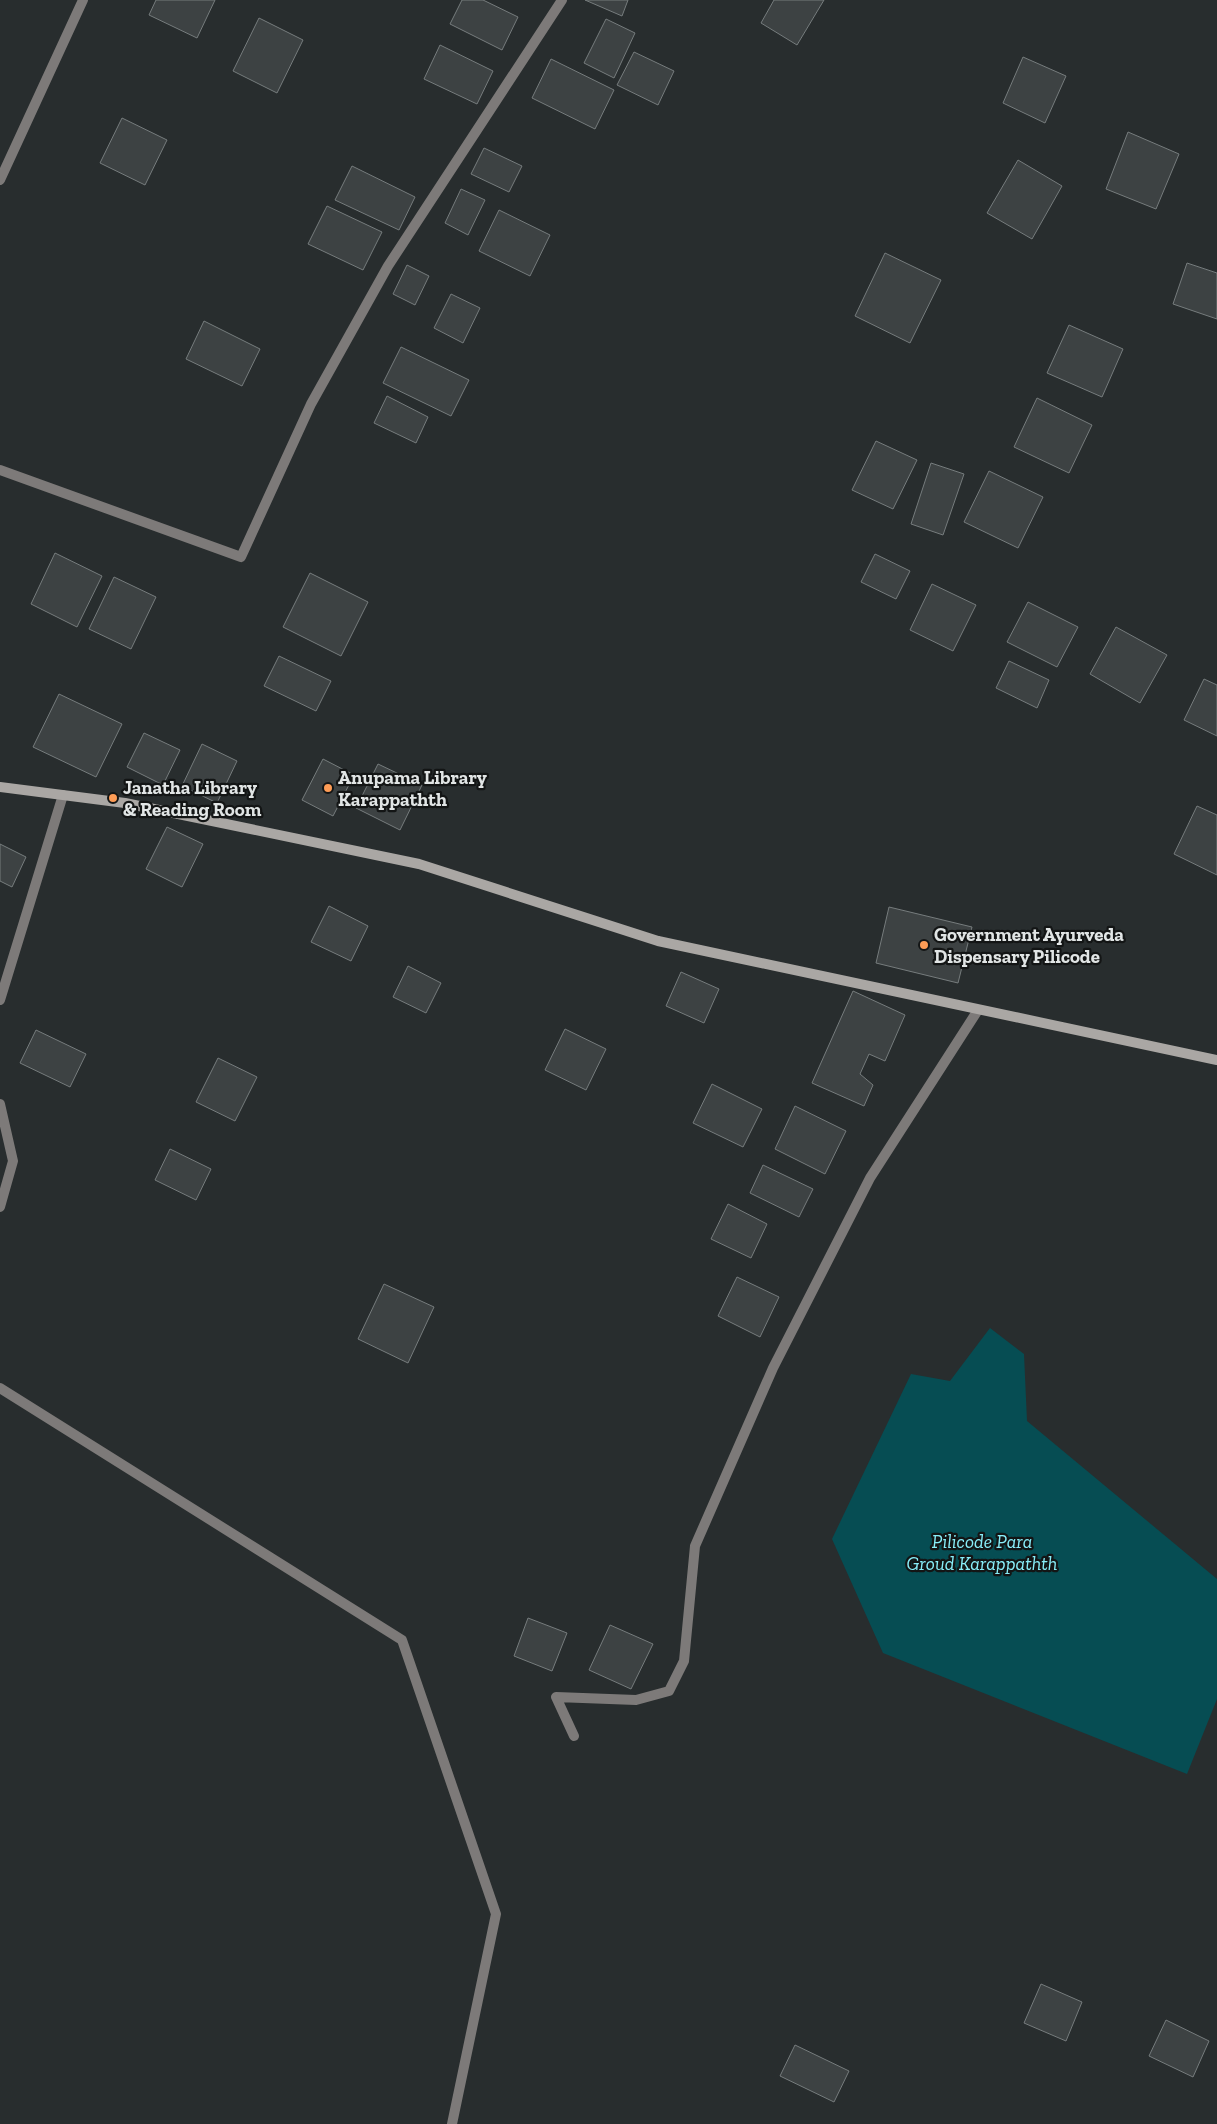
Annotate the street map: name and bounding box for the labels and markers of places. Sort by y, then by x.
place label: Anupama Library Karappathth [338,766,487,811]
place label: Janatha Library & Reading Room [123,776,262,821]
marker: Anupama Library Karappathth [322,782,334,794]
marker: Janatha Library & Reading Room [107,792,119,804]
place label: Government Ayurveda Dispensary Pilicode [934,923,1124,968]
marker: Government Ayurveda Dispensary Pilicode [918,939,930,951]

